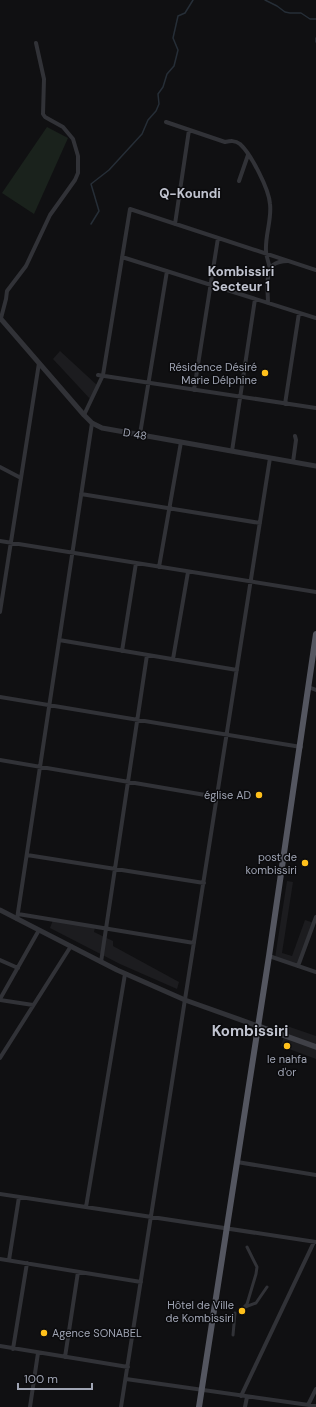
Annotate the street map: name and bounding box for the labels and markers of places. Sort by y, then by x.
place label: Résidence Désiré Marie Délphine [169,360,257,387]
marker: Résidence Désiré Marie Délphine [260,368,270,378]
place label: église AD [204,788,251,802]
marker: église AD [254,790,264,800]
place label: post de kombissiri [246,850,297,877]
marker: post de kombissiri [300,858,310,868]
marker: le nahfa d'or [282,1041,292,1051]
place label: le nahfa d'or [267,1052,307,1079]
place label: Hôtel de Ville de Kombissiri [166,1298,234,1325]
marker: Hôtel de Ville de Kombissiri [237,1306,247,1316]
place label: Agence SONABEL [52,1326,142,1340]
marker: Agence SONABEL [39,1328,49,1338]

